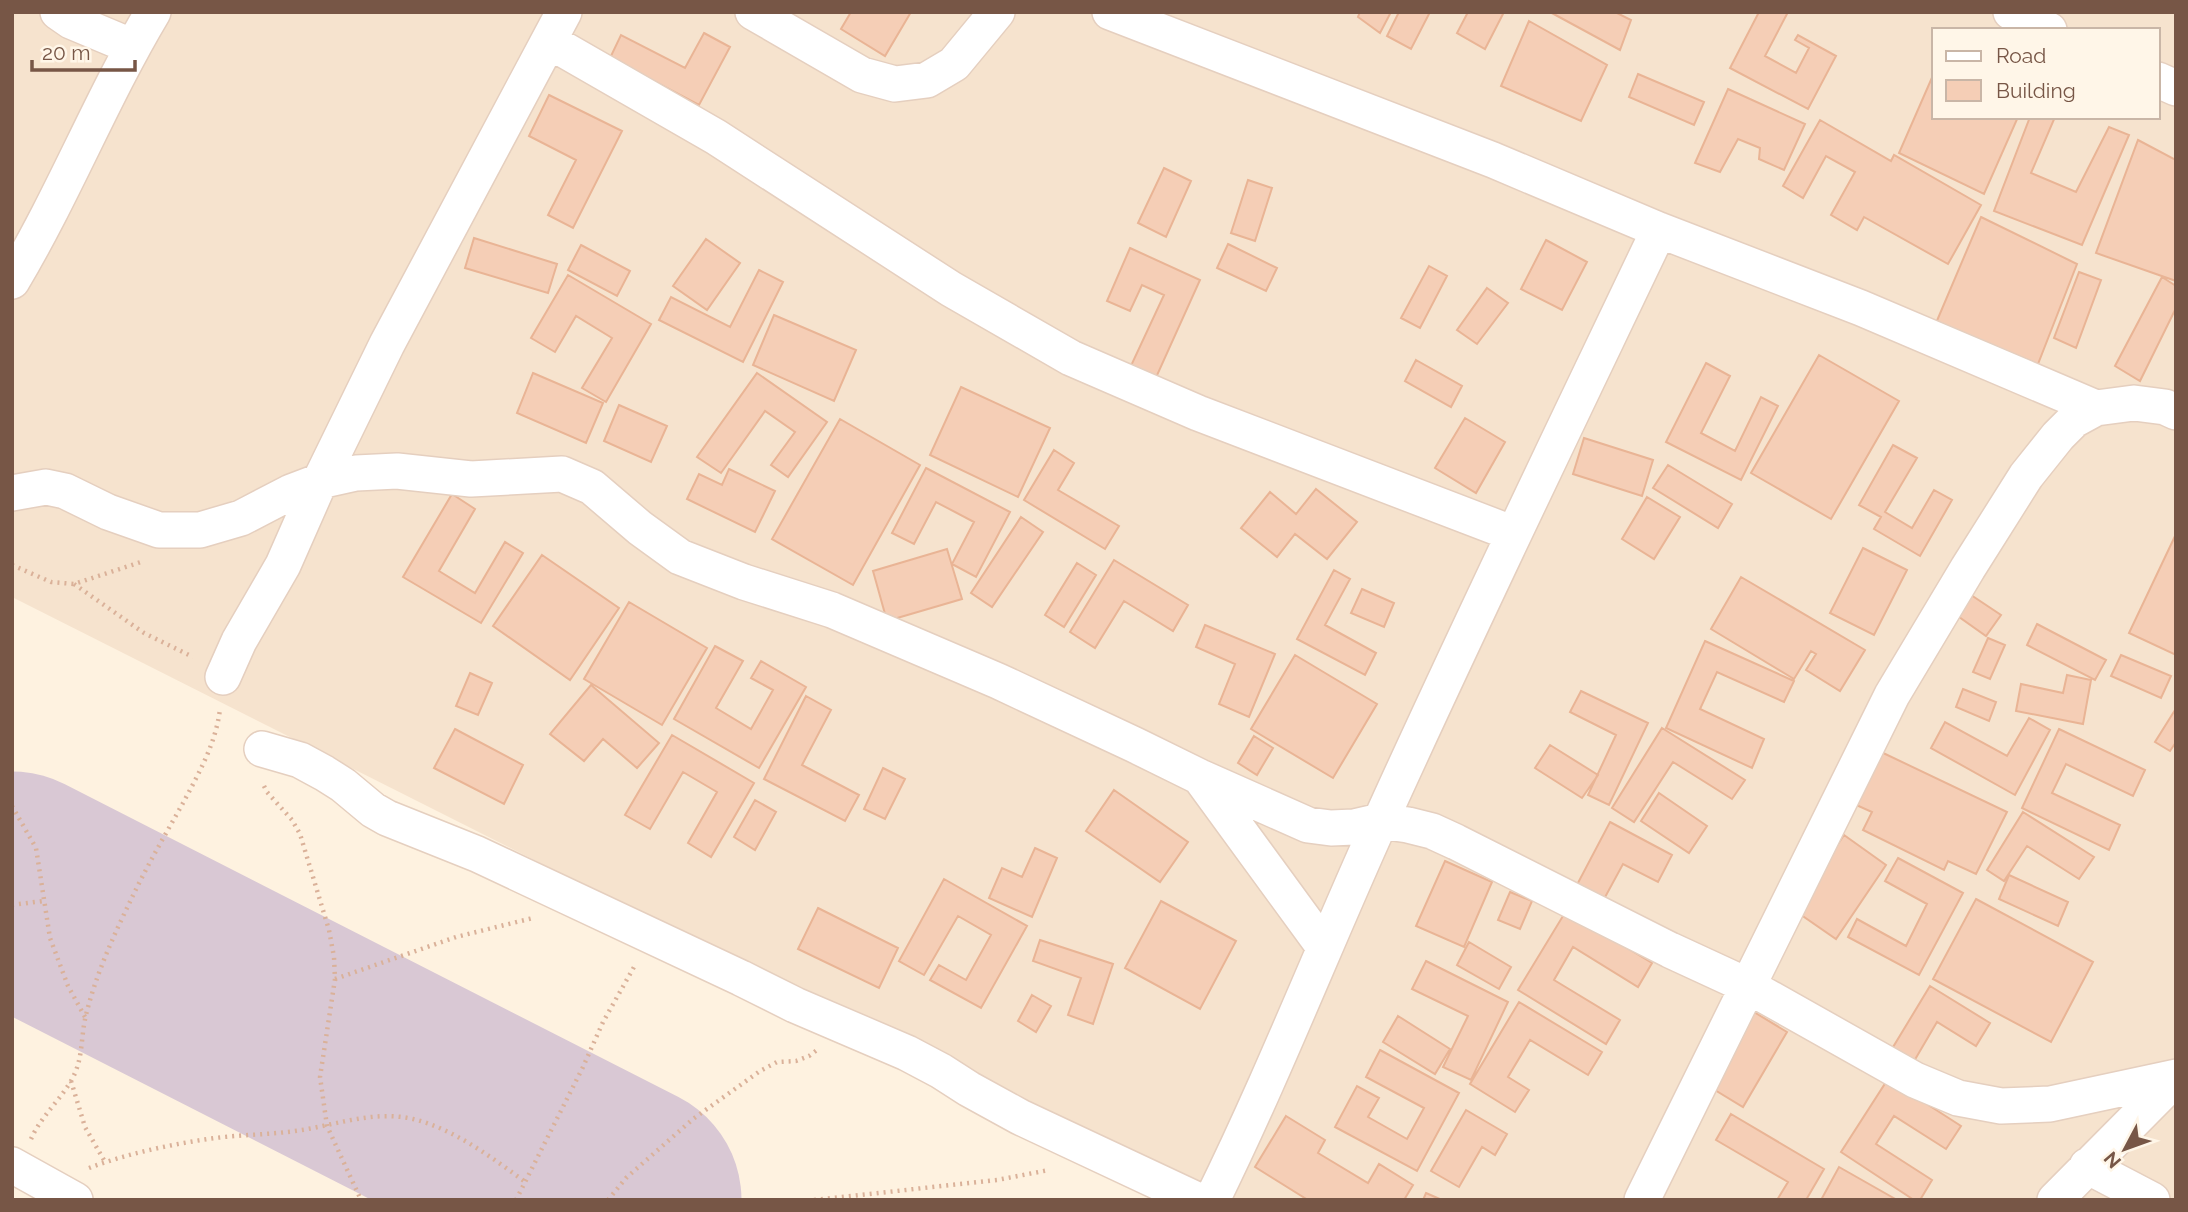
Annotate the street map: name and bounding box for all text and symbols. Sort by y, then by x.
scale bar [32,28,135,72]
legend [1932,28,2160,119]
text: 20 m [42,40,90,65]
text: Road [1996,43,2046,68]
text: Building [1996,78,2076,103]
north arrow [2090,1114,2160,1184]
text: N [2099,1147,2125,1173]

